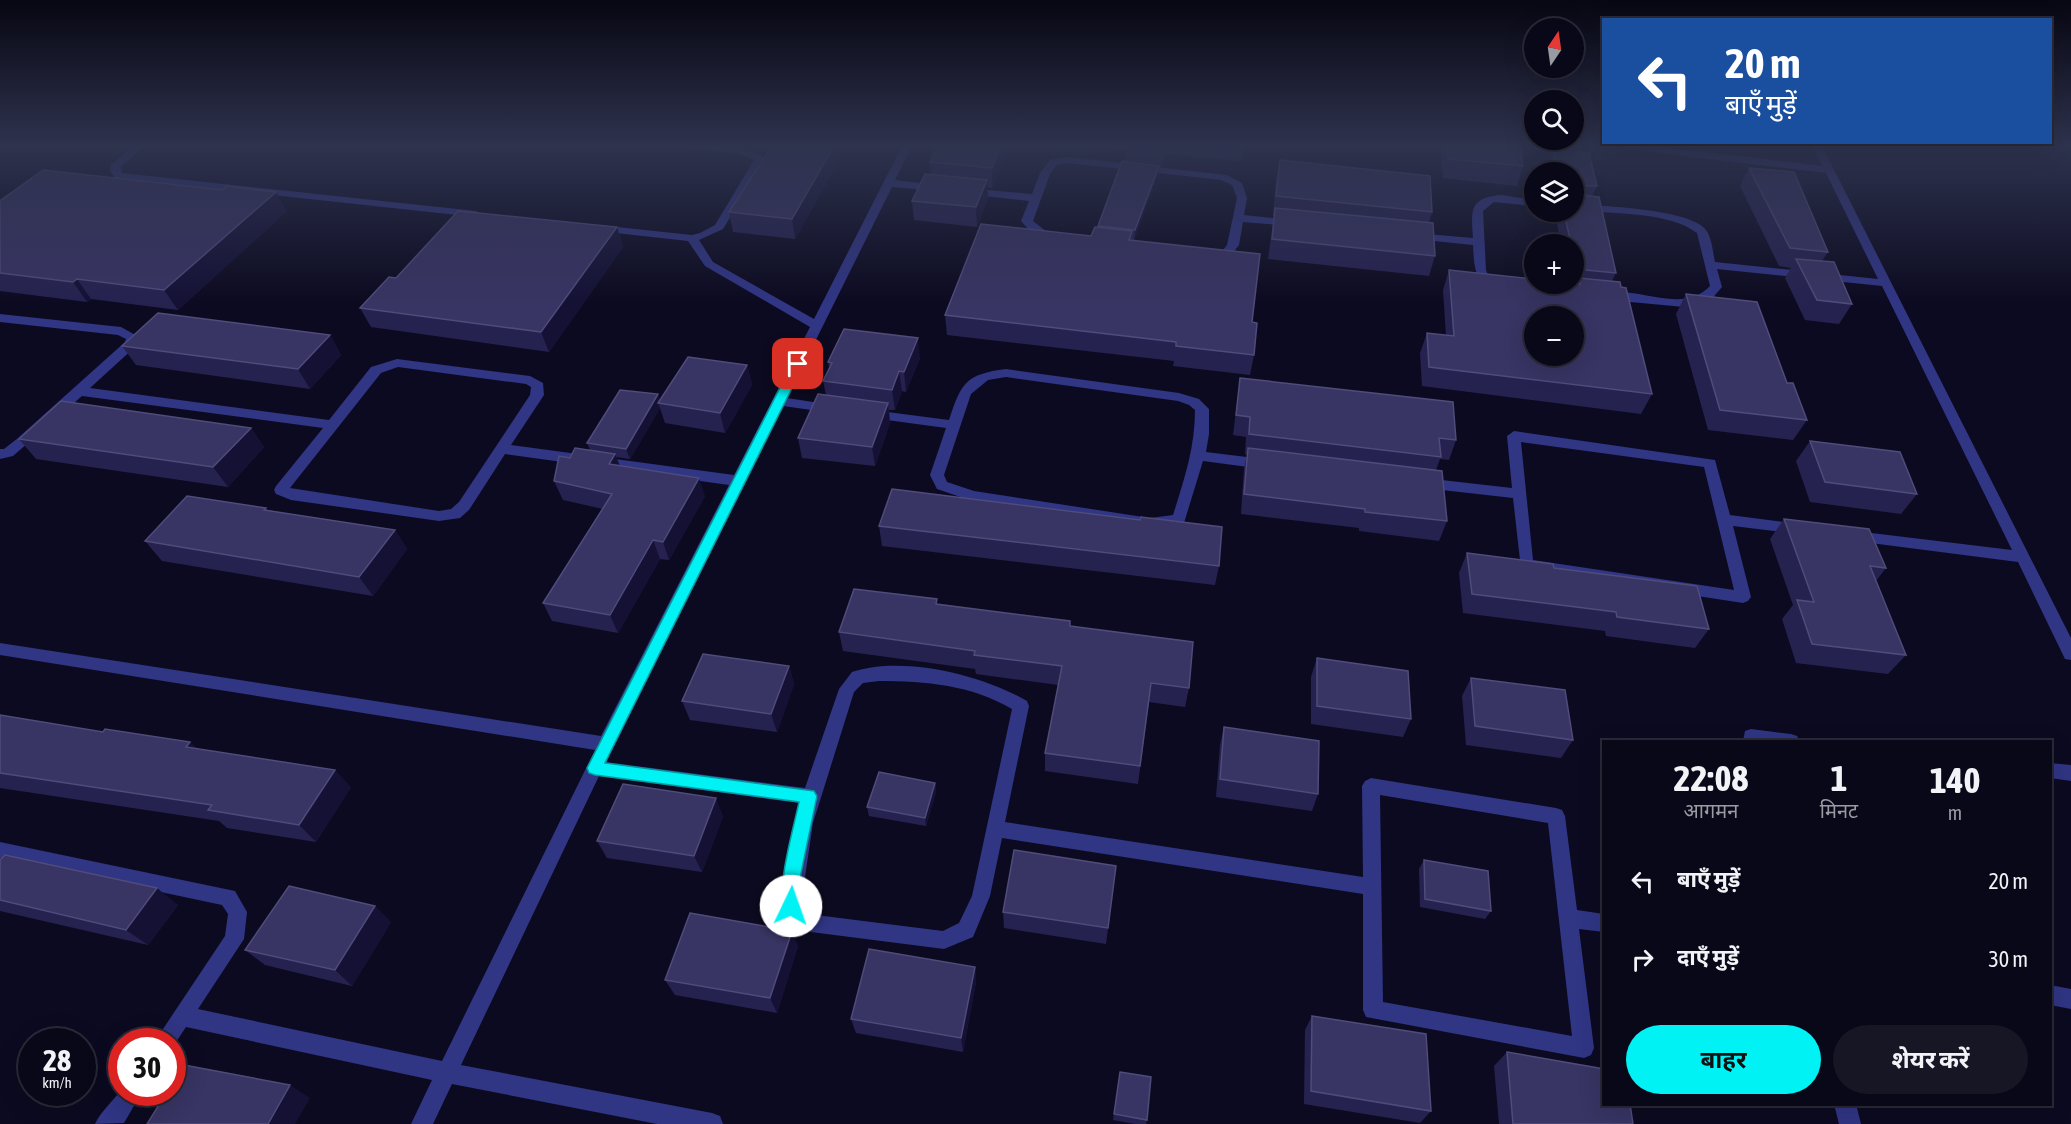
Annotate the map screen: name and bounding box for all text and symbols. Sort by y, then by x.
north arrow [1524,18,1584,78]
map controls [1524,18,1584,366]
text: 20 m [1725,39,1800,87]
icon: left [1626,42,1704,120]
text: बाएँ मुड़ें [1725,89,1797,120]
button: search [1524,90,1584,150]
button: layers [1524,162,1584,222]
button: + [1524,234,1584,294]
button: − [1524,306,1584,366]
pin [772,338,823,389]
icon: arrive [781,347,814,380]
text: 22:08 [1674,757,1748,799]
text: 1 [1831,757,1847,799]
text: 140 [1930,759,1980,801]
text: आगमन [1684,799,1738,822]
text: मिनट [1820,799,1858,822]
text: m [1948,801,1962,824]
icon: left [1626,865,1659,898]
text: बाएँ मुड़ें [1677,866,1740,892]
text: 20 m [1988,868,2028,894]
position arrow [759,874,823,938]
icon: right [1626,943,1659,976]
text: दाएँ मुड़ें [1677,944,1739,970]
text: 30 m [1988,946,2028,972]
button: बाहर [1626,1025,1821,1094]
button: शेयर करें [1833,1025,2028,1094]
speed limit sign: 30 [108,1028,186,1106]
text: 28 [43,1043,71,1077]
text: km/h [42,1074,72,1091]

